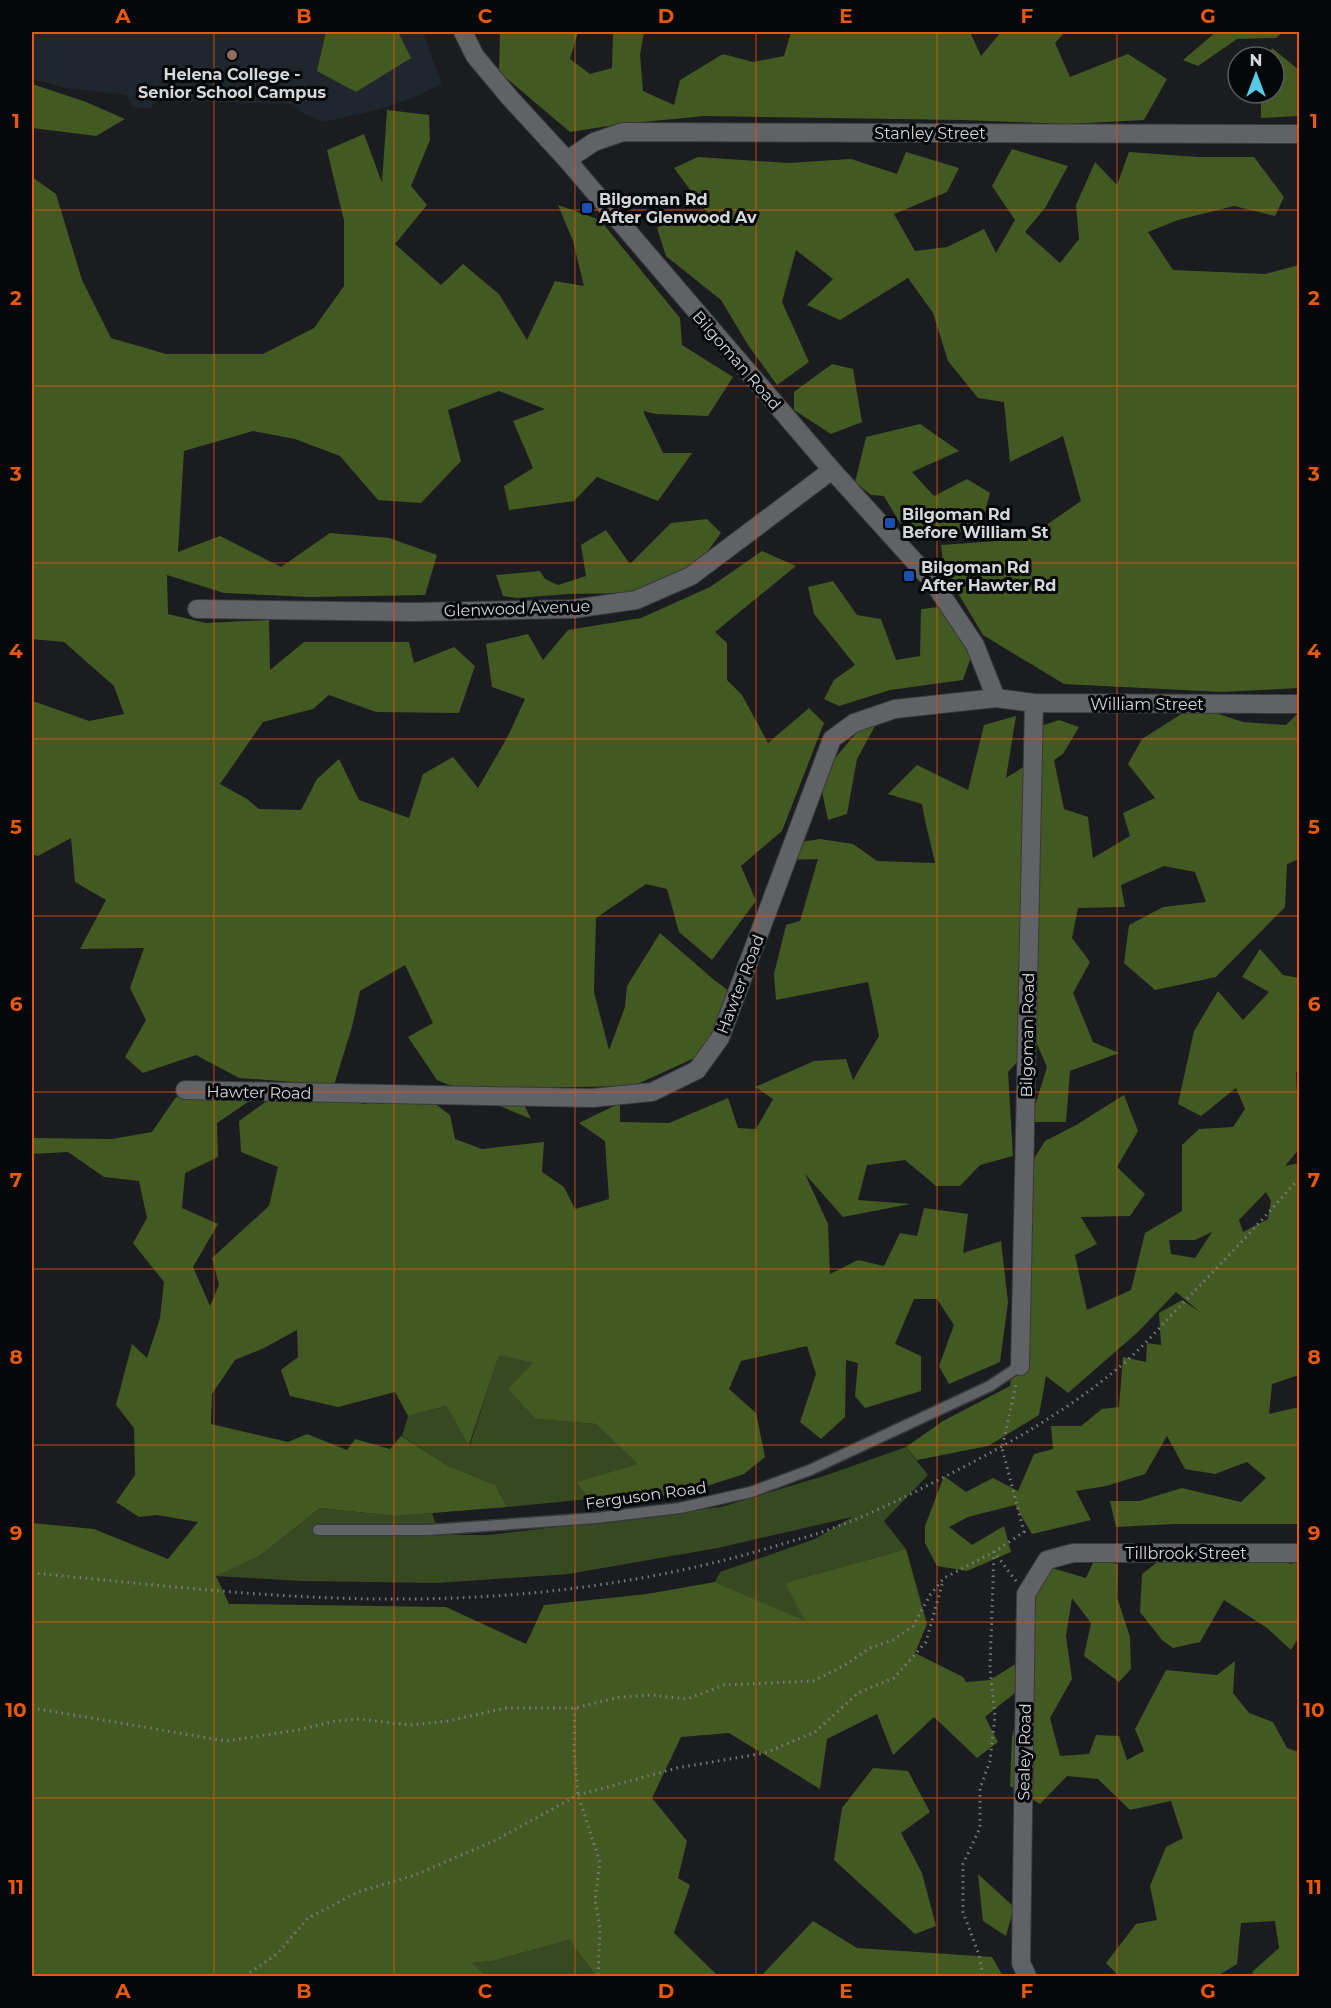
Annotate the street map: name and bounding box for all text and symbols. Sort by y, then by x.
text: A [114,4,131,28]
text: B [296,4,312,28]
text: C [478,4,493,28]
text: D [658,4,674,28]
text: E [839,4,853,28]
text: F [1021,4,1034,28]
text: G [1200,4,1216,28]
north arrow [1226,45,1286,105]
marker: Helena College - Senior School Campus [225,48,239,62]
text: N [1250,51,1262,70]
place label: Helena College - Senior School Campus [138,65,326,102]
text: 1 [12,109,20,133]
text: 1 [1310,109,1318,133]
street label: Stanley Street [874,124,986,143]
place label: Bilgoman Rd After Glenwood Av [598,190,757,227]
marker: Bilgoman Rd After Glenwood Av [580,201,594,215]
text: 2 [10,286,22,310]
text: 2 [1308,286,1320,310]
street label: Bilgoman Road [688,307,785,414]
text: 3 [9,462,22,486]
text: 3 [1307,462,1320,486]
place label: Bilgoman Rd Before William St [902,505,1048,542]
marker: Bilgoman Rd Before William St [883,516,897,530]
place label: Bilgoman Rd After Hawter Rd [920,558,1056,595]
marker: Bilgoman Rd After Hawter Rd [902,569,916,583]
street label: Glenwood Avenue [444,596,590,621]
text: 4 [9,639,23,663]
text: 4 [1307,639,1321,663]
street label: William Street [1090,695,1204,714]
text: 5 [10,815,22,839]
text: 5 [1308,815,1320,839]
street label: Hawter Road [713,932,768,1036]
street label: Bilgoman Road [1017,972,1038,1098]
text: 6 [10,992,23,1016]
text: 6 [1308,992,1321,1016]
street label: Hawter Road [206,1082,312,1103]
text: 7 [10,1168,22,1192]
text: 7 [1308,1168,1320,1192]
text: 8 [9,1345,23,1369]
text: 8 [1307,1345,1321,1369]
street label: Ferguson Road [584,1478,708,1513]
text: 9 [10,1521,22,1545]
text: 9 [1308,1521,1320,1545]
street label: Tillbrook Street [1125,1544,1247,1563]
text: 10 [5,1698,27,1722]
text: 10 [1303,1698,1325,1722]
street label: Sealey Road [1014,1703,1035,1801]
text: 11 [8,1875,24,1899]
text: 11 [1306,1875,1322,1899]
text: A [114,1979,131,2003]
text: B [296,1979,312,2003]
text: C [478,1979,493,2003]
text: D [658,1979,674,2003]
text: E [839,1979,853,2003]
text: F [1021,1979,1034,2003]
text: G [1200,1979,1216,2003]

